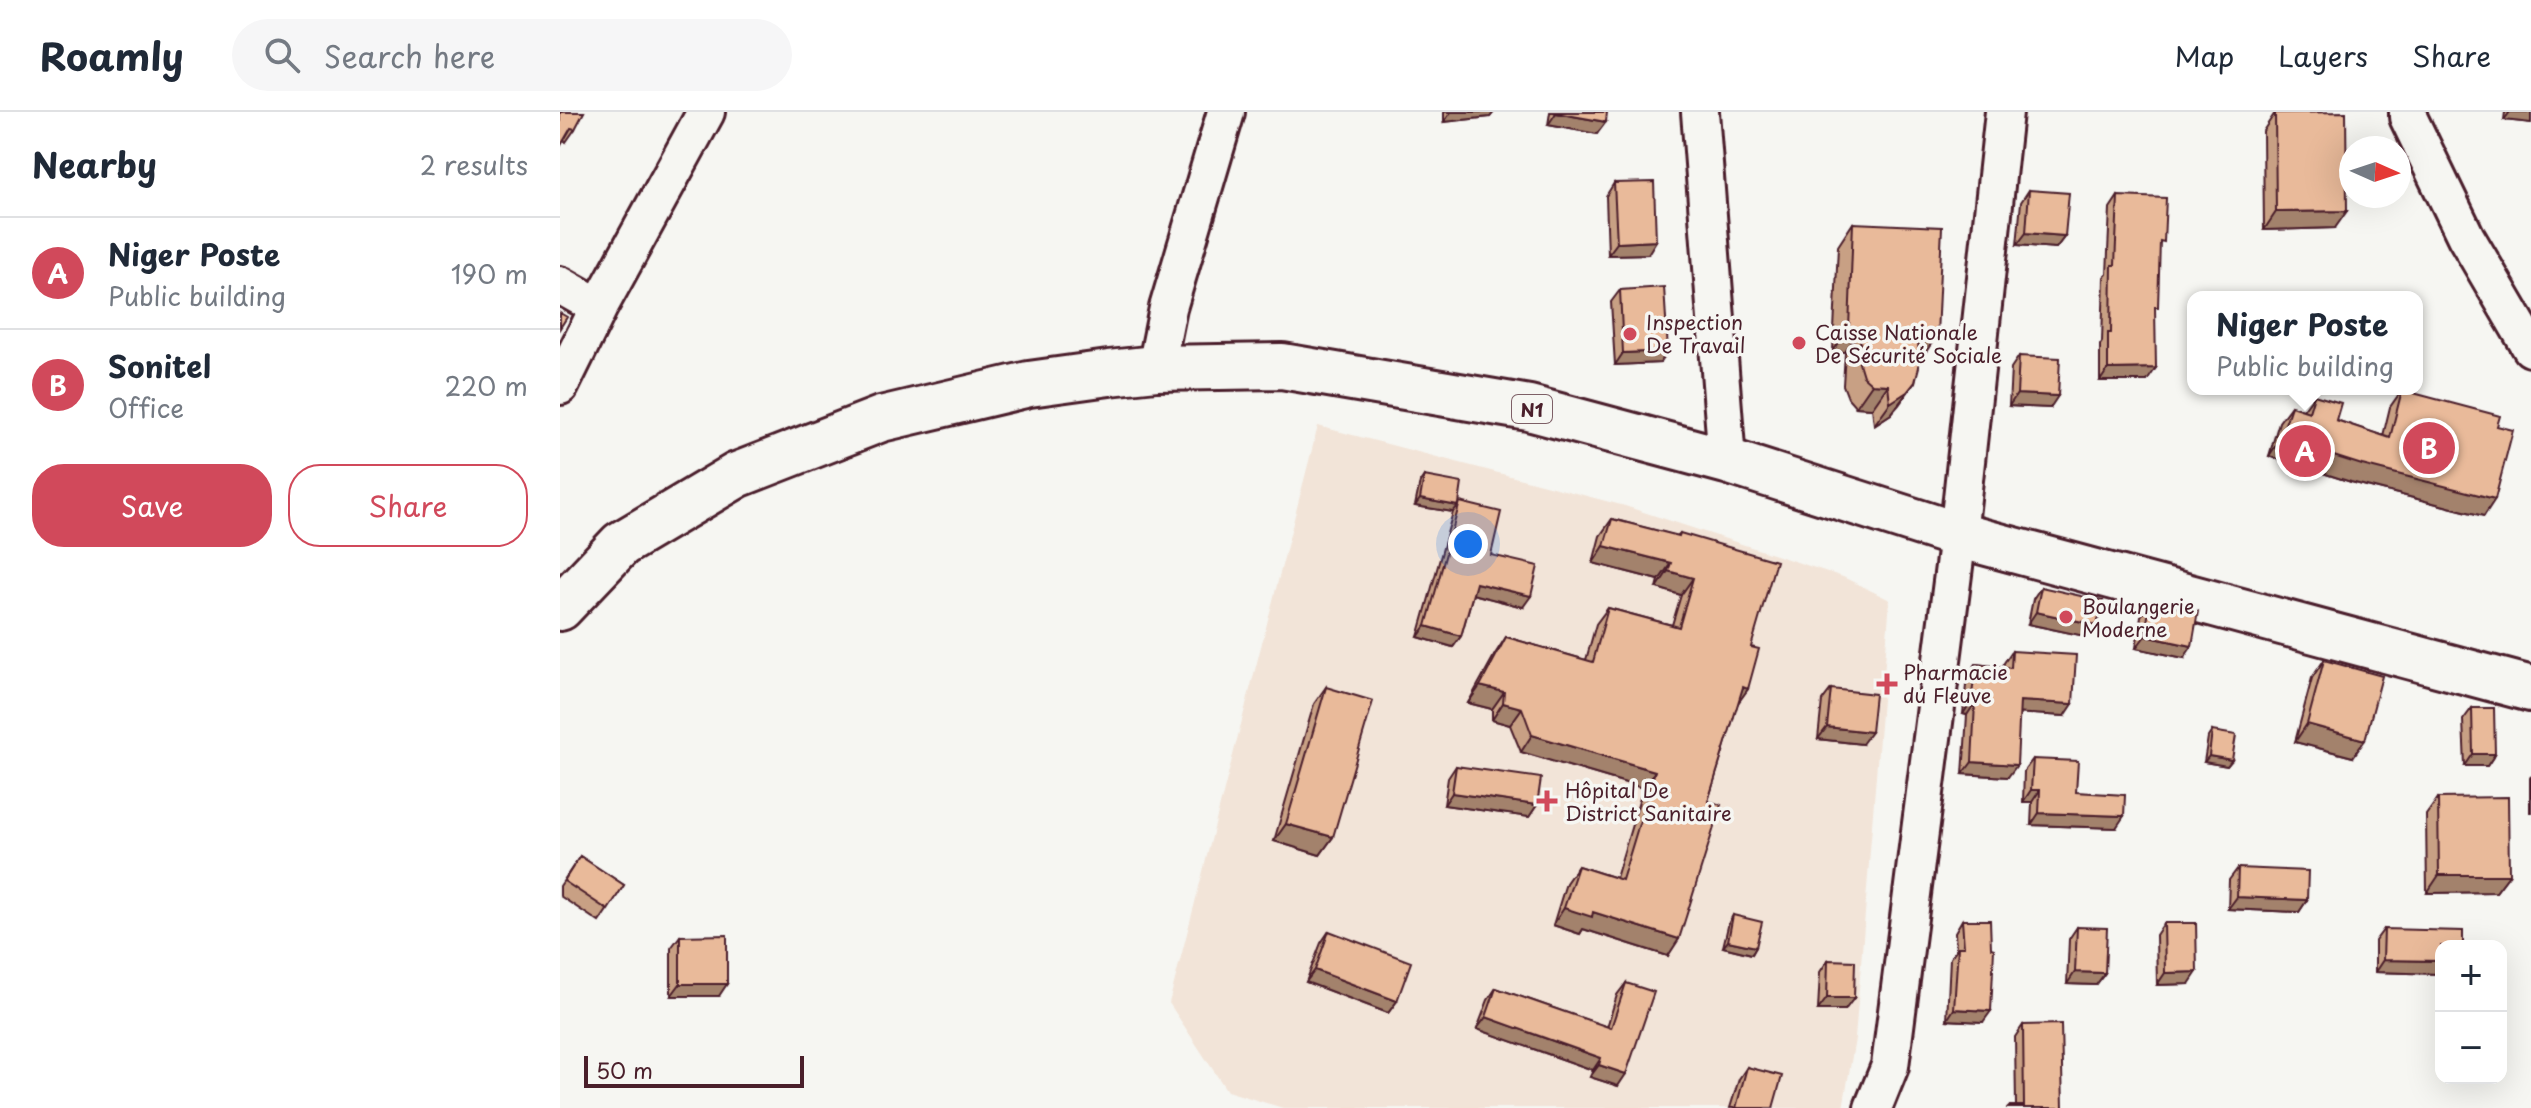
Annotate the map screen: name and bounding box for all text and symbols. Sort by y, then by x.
search box [232,19,792,91]
text: Roamly [40,27,184,84]
icon: search [260,33,304,77]
text: Search here [324,33,495,78]
text: Map [2174,34,2234,77]
text: Layers [2278,34,2368,77]
text: Share [2412,34,2491,77]
north arrow [2339,136,2411,208]
text: Nearby [32,138,157,190]
text: 2 results [420,145,528,184]
text: Niger Poste [108,231,280,276]
text: A [48,254,68,293]
text: 190 m [451,254,528,293]
text: Public building [108,276,286,315]
popup [2187,291,2423,395]
text: Niger Poste [2216,301,2388,346]
place label: Inspection De Travail [1646,307,1746,360]
place label: Caisse Nationale De Sécurité Sociale [1815,317,2002,370]
marker: Inspection De Travail [1621,325,1639,343]
marker: Caisse Nationale De Sécurité Sociale [1790,334,1808,352]
text: Sonitel [108,343,211,388]
text: Public building [2216,346,2394,385]
text: B [49,366,67,405]
text: 220 m [444,366,528,405]
text: Office [108,388,184,427]
road number: N1 [1512,395,1552,423]
pin: B [2403,418,2455,478]
pin: A [2279,421,2331,481]
button: Save [32,464,272,547]
button: Share [288,464,528,547]
your location [1448,524,1488,564]
place label: Boulangerie Moderne [2082,591,2195,644]
marker: Boulangerie Moderne [2057,608,2075,626]
place label: Pharmacie du Fleuve [1903,657,2008,710]
marker: Pharmacie du Fleuve [1878,675,1896,693]
place label: Hôpital De District Sanitaire [1565,775,1732,828]
marker: Hôpital De District Sanitaire [1536,790,1558,812]
map controls [2435,940,2507,1084]
button: + [2435,940,2507,1012]
button: − [2435,1012,2507,1084]
scale bar [584,1052,804,1088]
text: 50 m [596,1053,653,1086]

